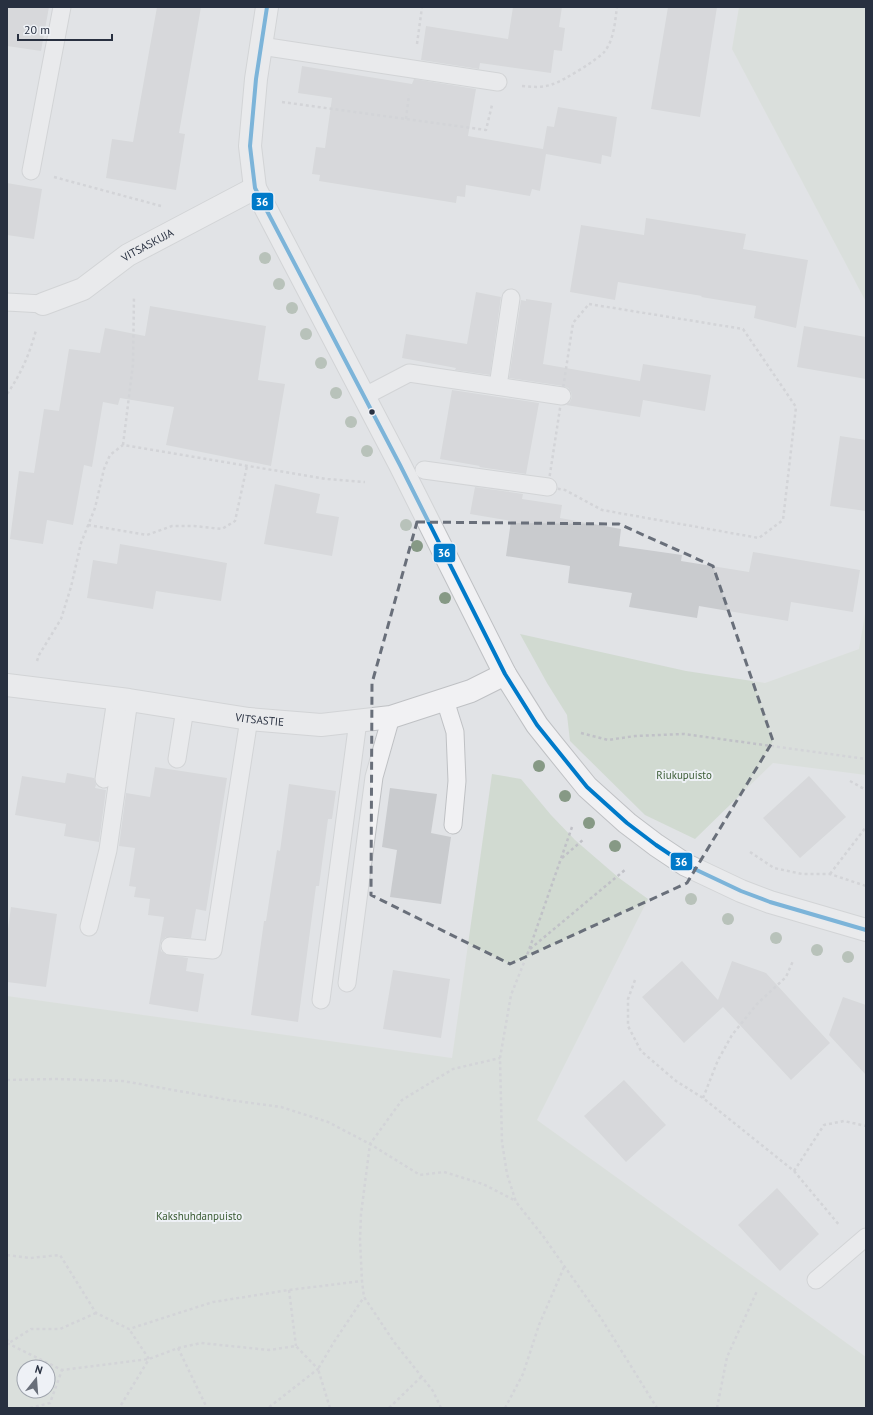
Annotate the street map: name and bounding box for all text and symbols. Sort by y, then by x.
scale bar [18,16,112,42]
text: 20 m [24,22,50,37]
line badge: 36 [251,192,274,211]
text: 36 [256,195,268,209]
street label: VITSASKUJA [118,225,176,265]
unlabelled marker [367,407,377,417]
line badge: 36 [433,543,456,563]
text: 36 [438,546,450,560]
street label: VITSASTIE [233,710,285,729]
park label: Riukupuisto [656,768,712,782]
line badge: 36 [670,852,693,871]
text: 36 [675,855,687,869]
park label: Kakshuhdanpuisto [156,1209,242,1223]
north arrow [16,1359,56,1399]
text: N [33,1362,44,1377]

